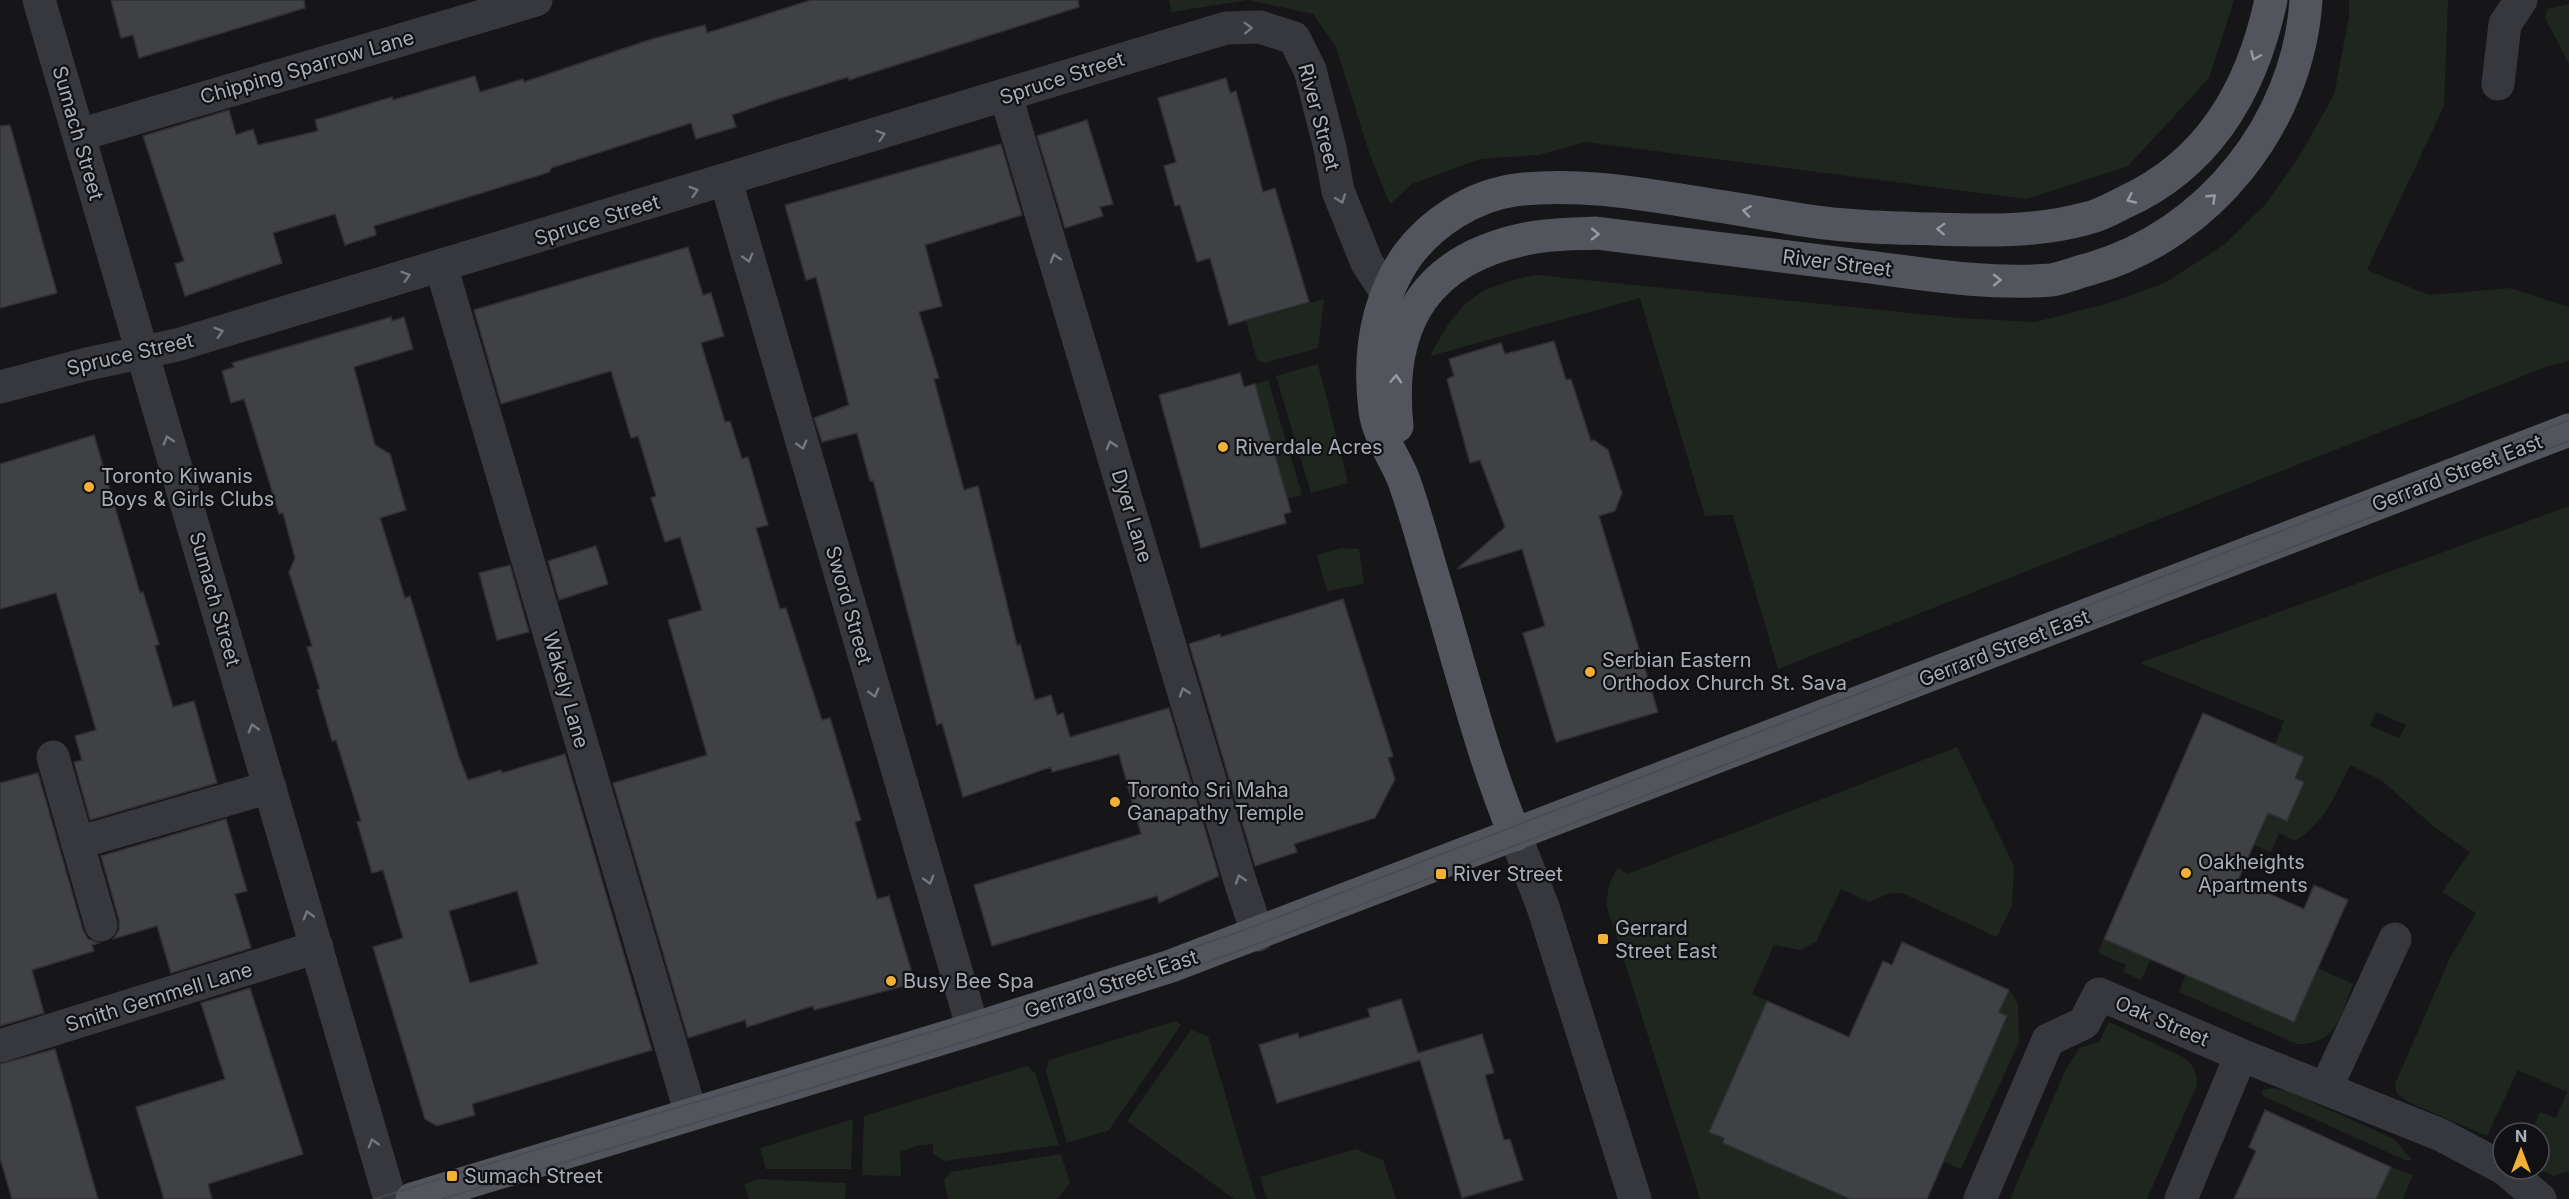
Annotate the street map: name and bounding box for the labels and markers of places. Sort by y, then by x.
place label: Riverdale Acres [1235,435,1383,459]
marker: Riverdale Acres [1216,440,1230,454]
place label: Toronto Kiwanis Boys & Girls Clubs [101,464,274,511]
marker: Toronto Kiwanis Boys & Girls Clubs [82,480,96,494]
place label: Serbian Eastern Orthodox Church St. Sava [1602,648,1847,695]
marker: Serbian Eastern Orthodox Church St. Sava [1583,665,1597,679]
place label: Toronto Sri Maha Ganapathy Temple [1127,778,1304,825]
marker: Toronto Sri Maha Ganapathy Temple [1108,795,1122,809]
place label: Oakheights Apartments [2198,850,2308,897]
place label: River Street [1453,862,1563,886]
marker: Oakheights Apartments [2179,866,2193,880]
marker: River Street [1434,867,1448,881]
place label: Gerrard Street East [1615,916,1718,963]
marker: Gerrard Street East [1596,932,1610,946]
place label: Busy Bee Spa [903,969,1034,993]
marker: Busy Bee Spa [884,974,898,988]
place label: Sumach Street [464,1164,603,1188]
marker: Sumach Street [445,1169,459,1183]

